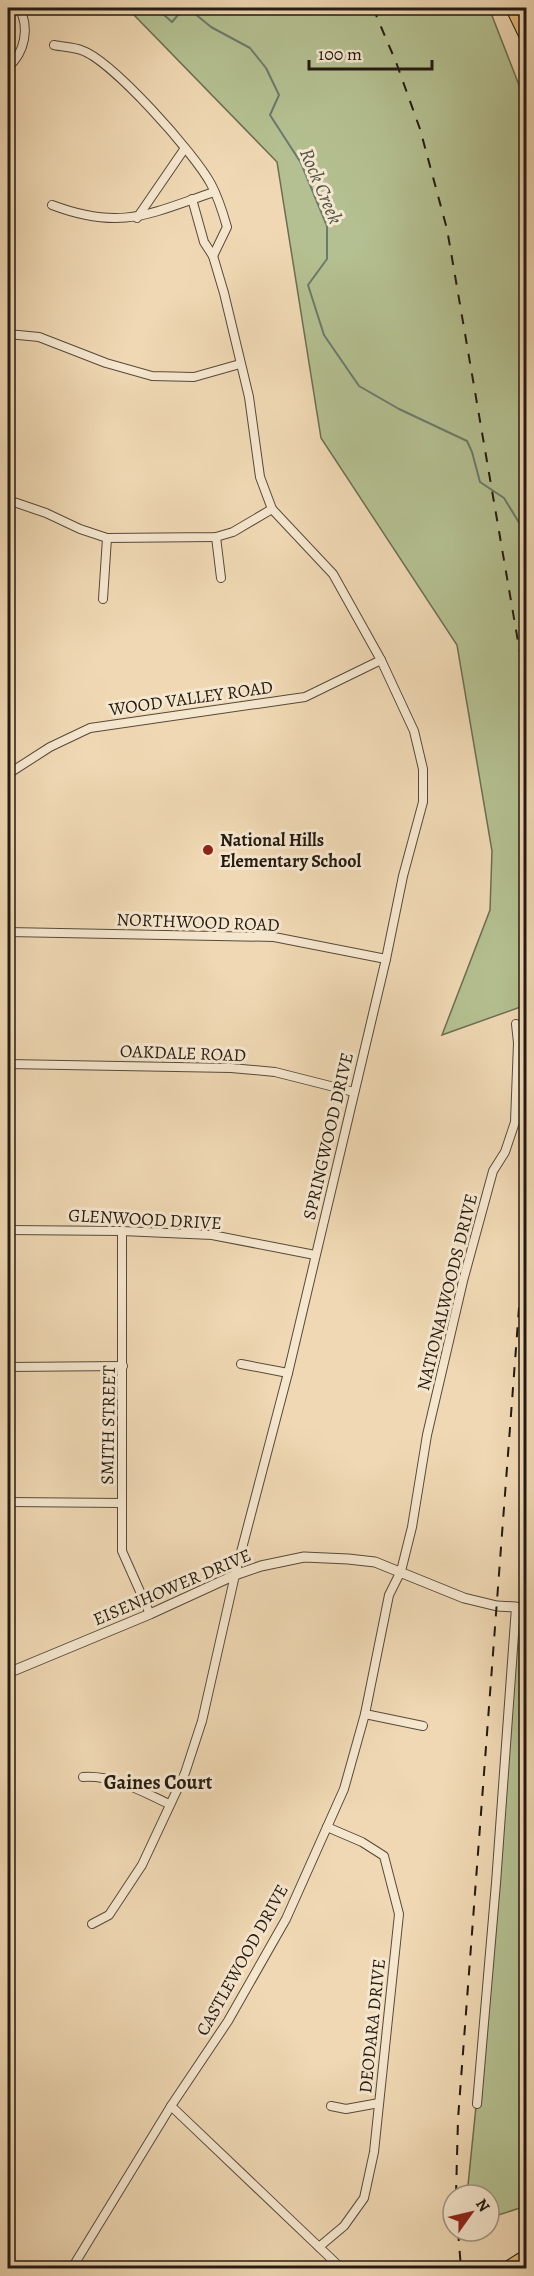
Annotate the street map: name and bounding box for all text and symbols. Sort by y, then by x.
scale bar [309,33,432,71]
text: 100 m [318,42,362,66]
water label: Rock Creek [293,144,349,228]
street label: WOOD VALLEY ROAD [107,675,274,722]
place label: National Hills Elementary School [220,828,362,873]
marker: National Hills Elementary School [201,843,215,857]
street label: NORTHWOOD ROAD [116,907,280,937]
street label: OAKDALE ROAD [119,1039,247,1067]
street label: SPRINGWOOD DRIVE [297,1050,359,1222]
street label: NATIONALWOODS DRIVE [411,1191,483,1393]
street label: GLENWOOD DRIVE [68,1203,222,1235]
street label: SMITH STREET [95,1365,121,1485]
street label: EISENHOWER DRIVE [89,1543,255,1631]
district label: Gaines Court [104,1769,213,1796]
street label: CASTLEWOOD DRIVE [190,1880,294,2040]
street label: DEODARA DRIVE [353,1958,391,2094]
north arrow [441,2183,501,2243]
text: N [470,2194,495,2216]

